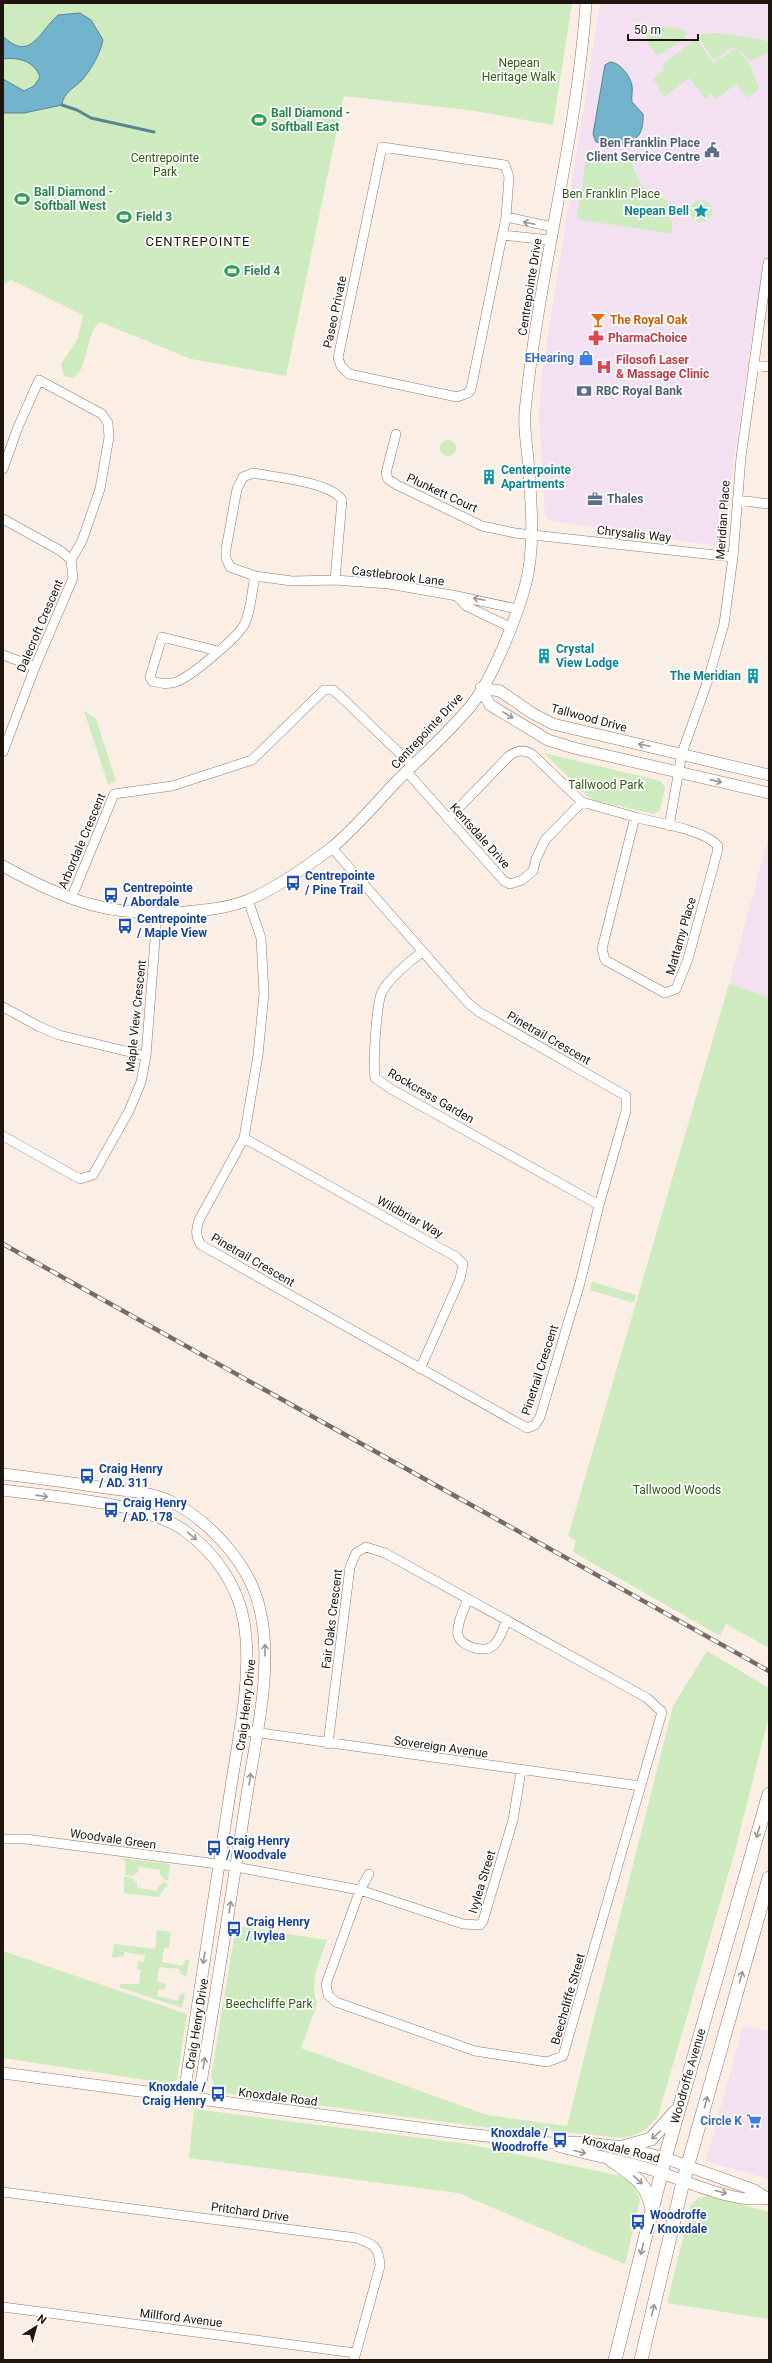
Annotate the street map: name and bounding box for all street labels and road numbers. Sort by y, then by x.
street label: Centrepointe Drive [515,237,545,337]
street label: Paseo Private [321,275,349,349]
street label: Plunkett Court [404,471,480,516]
street label: Meridian Place [713,480,733,560]
street label: Chrysalis Way [596,523,672,545]
street label: Castlebrook Lane [351,563,445,589]
street label: Dalecroft Crescent [14,577,66,674]
street label: Centrepointe Drive [388,690,466,772]
street label: Tallwood Drive [549,701,629,735]
street label: Arbordale Crescent [56,791,108,891]
street label: Kentsdale Drive [447,800,513,872]
street label: Mattamy Place [663,896,699,976]
street label: Maple View Crescent [123,959,149,1073]
street label: Pinetrail Crescent [505,1008,593,1068]
street label: Rockcress Garden [386,1066,476,1126]
street label: Wildbriar Way [375,1193,446,1241]
street label: Pinetrail Crescent [209,1230,297,1290]
street label: Pinetrail Crescent [519,1323,561,1417]
street label: Fair Oaks Crescent [319,1568,345,1670]
street label: Craig Henry Drive [233,1658,259,1752]
street label: Sovereign Avenue [393,1733,489,1761]
street label: Woodvale Green [69,1826,157,1852]
street label: Ivylea Street [466,1849,498,1915]
street label: Beechcliffe Street [548,1952,588,2046]
street label: Craig Henry Drive [183,1977,211,2071]
street label: Woodroffe Avenue [668,2027,708,2125]
street label: Knoxdale Road [238,2085,318,2109]
street label: Knoxdale Road [581,2133,661,2165]
street label: Pritchard Drive [210,2200,290,2224]
street label: Millford Avenue [139,2306,223,2330]

